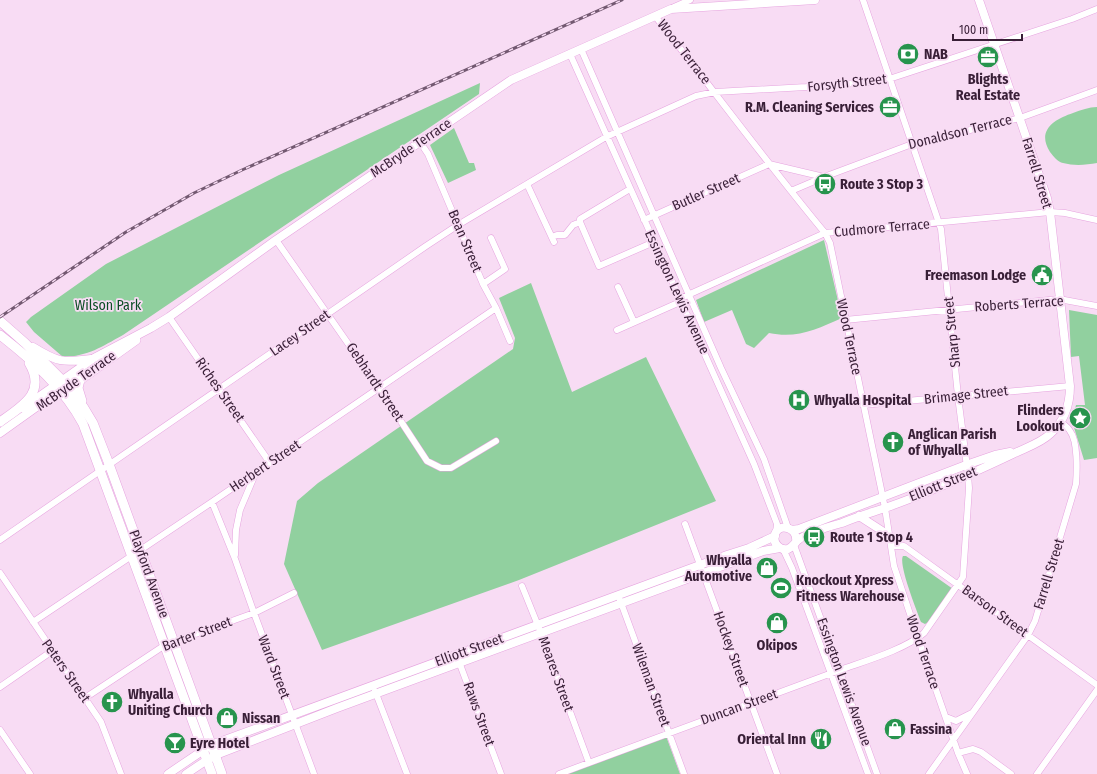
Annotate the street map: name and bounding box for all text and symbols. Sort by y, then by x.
street label: Wood Terrace [653,16,715,88]
scale bar [953,16,1022,42]
text: 100 m [959,23,988,37]
bank icon: NAB [895,41,921,67]
office icon: Blights Real Estate [975,44,1001,70]
place label: NAB [924,46,948,63]
street label: Forsyth Street [807,70,888,96]
place label: Blights Real Estate [956,71,1020,104]
office icon: R.M. Cleaning Services [877,94,903,120]
place label: R.M. Cleaning Services [745,99,874,116]
street label: Donaldson Terrace [906,111,1014,153]
street label: McBryde Terrace [367,115,455,181]
street label: Farrell Street [1018,135,1056,211]
street label: Butler Street [669,169,743,215]
bus stop icon: Route 3 Stop 3 [812,171,838,197]
place label: Route 3 Stop 3 [840,176,924,193]
street label: Bean Street [444,207,486,275]
street label: Cudmore Terrace [833,215,931,241]
street label: Essington Lewis Avenue [641,227,713,357]
public building icon: Freemason Lodge [1029,262,1055,288]
place label: Freemason Lodge [925,267,1026,284]
street label: Roberts Terrace [974,292,1064,316]
street label: Sharp Street [940,295,964,368]
park label: Wilson Park [75,297,142,314]
street label: Wood Terrace [833,297,865,377]
street label: Lacey Street [267,306,334,360]
street label: Gebhardt Street [343,340,408,425]
street label: McBryde Terrace [33,347,119,415]
street label: Riches Street [191,354,249,426]
street label: Brimage Street [923,382,1009,408]
hospital icon: Whyalla Hospital [786,387,812,413]
place label: Whyalla Hospital [814,392,912,409]
place label: Flinders Lookout [1016,402,1065,435]
place icon: Flinders Lookout [1067,405,1093,431]
place label: Anglican Parish of Whyalla [907,426,997,459]
church icon: Anglican Parish of Whyalla [880,429,906,455]
street label: Herbert Street [226,436,304,496]
street label: Elliott Street [907,463,980,505]
bus stop icon: Route 1 Stop 4 [801,524,827,550]
street label: Playford Avenue [125,528,173,620]
place label: Route 1 Stop 4 [830,529,913,546]
street label: Farrell Street [1030,536,1068,612]
place label: Whyalla Automotive [684,552,752,585]
shop icon: Whyalla Automotive [754,555,780,581]
place label: Knockout Xpress Fitness Warehouse [796,572,904,605]
sports icon: Knockout Xpress Fitness Warehouse [768,575,794,601]
street label: Barson Street [959,581,1032,641]
street label: Hockey Street [709,609,753,689]
shop icon: Okipos [764,610,790,636]
street label: Barter Street [160,613,235,655]
street label: Wood Terrace [902,613,944,691]
street label: Essington Lewis Avenue [813,616,875,748]
street label: Elliott Street [432,630,506,670]
street label: Ward Street [254,633,294,702]
street label: Meares Street [535,634,578,714]
street label: Peters Street [38,636,94,706]
place label: Okipos [757,637,797,654]
street label: Wileman Street [628,641,674,729]
street label: Raws Street [460,680,499,749]
street label: Duncan Street [698,685,780,729]
place label: Whyalla Uniting Church [128,686,213,719]
church icon: Whyalla Uniting Church [99,689,125,715]
shop icon: Nissan [214,705,240,731]
place label: Nissan [242,710,280,727]
shop icon: Fassina [882,716,908,742]
place label: Fassina [910,721,952,738]
restaurant icon: Oriental Inn [808,726,834,752]
bar icon: Eyre Hotel [162,730,188,756]
place label: Oriental Inn [737,731,806,748]
place label: Eyre Hotel [190,735,249,752]

